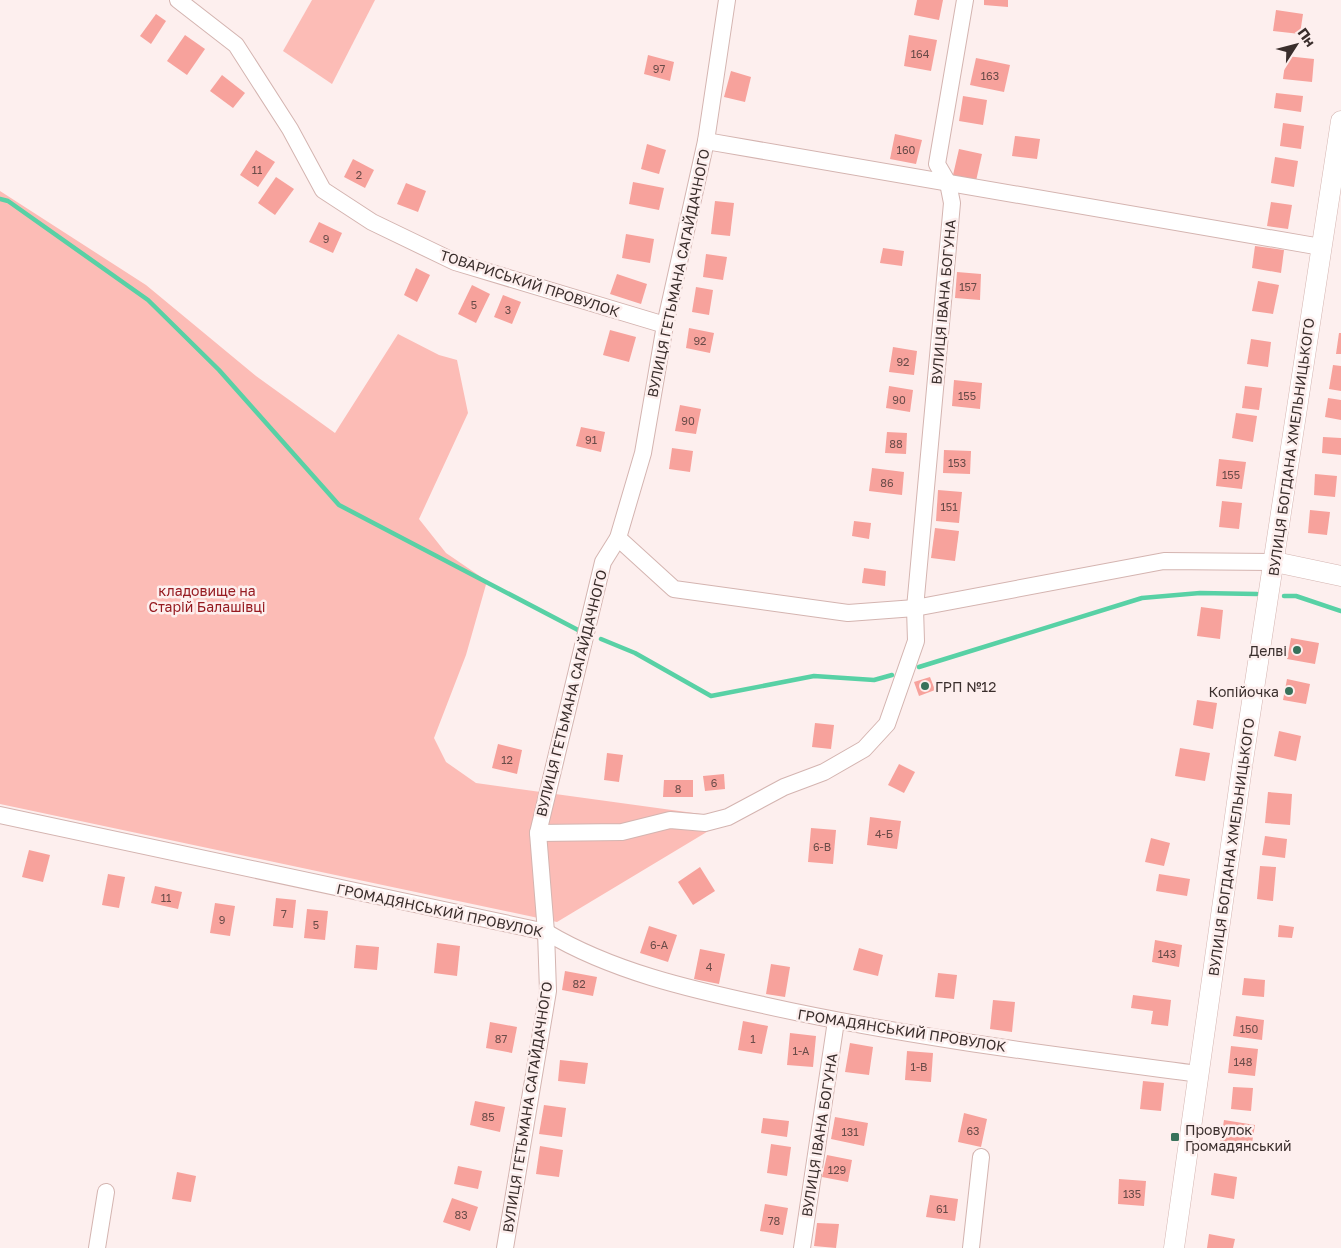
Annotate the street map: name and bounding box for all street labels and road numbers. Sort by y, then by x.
street label: ВУЛИЦЯ ГЕТЬМАНА САГАЙДАЧНОГО [643,147,713,399]
street label: ВУЛИЦЯ ІВАНА БОГУНА [927,218,959,385]
street label: ТОВАРИСЬКИЙ ПРОВУЛОК [438,246,622,320]
street label: ВУЛИЦЯ БОГДАНА ХМЕЛЬНИЦЬКОГО [1264,317,1318,577]
street label: ВУЛИЦЯ ГЕТЬМАНА САГАЙДАЧНОГО [532,568,610,818]
street label: ВУЛИЦЯ БОГДАНА ХМЕЛЬНИЦЬКОГО [1204,717,1258,977]
street label: ГРОМАДЯНСЬКИЙ ПРОВУЛОК [335,880,545,940]
street label: ВУЛИЦЯ ГЕТЬМАНА САГАЙДАЧНОГО [499,980,555,1234]
street label: ГРОМАДЯНСЬКИЙ ПРОВУЛОК [797,1005,1008,1055]
street label: ВУЛИЦЯ ІВАНА БОГУНА [798,1051,840,1218]

